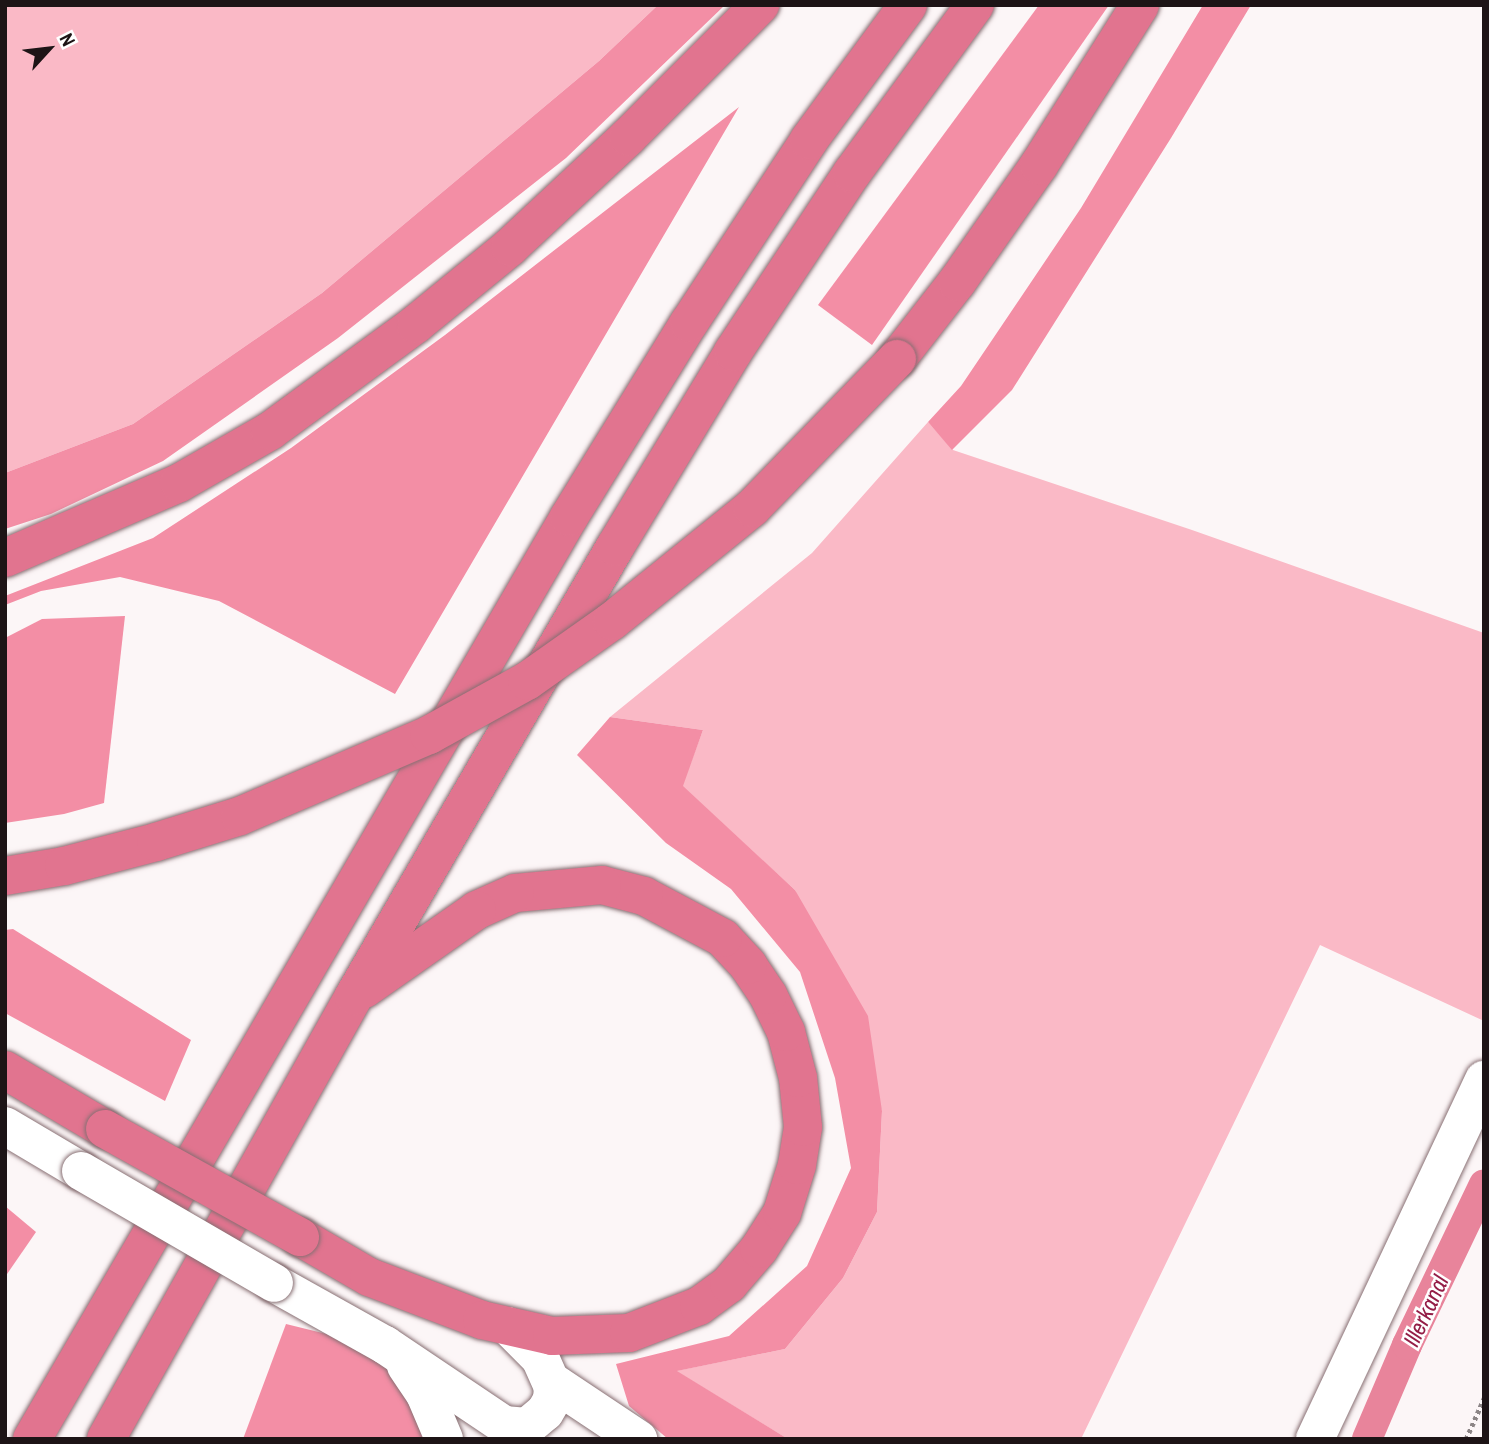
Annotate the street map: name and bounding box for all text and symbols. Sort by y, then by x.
north arrow [14,14,84,84]
text: N [54,29,82,50]
water label: Illerkanal [1398,1271,1454,1351]

